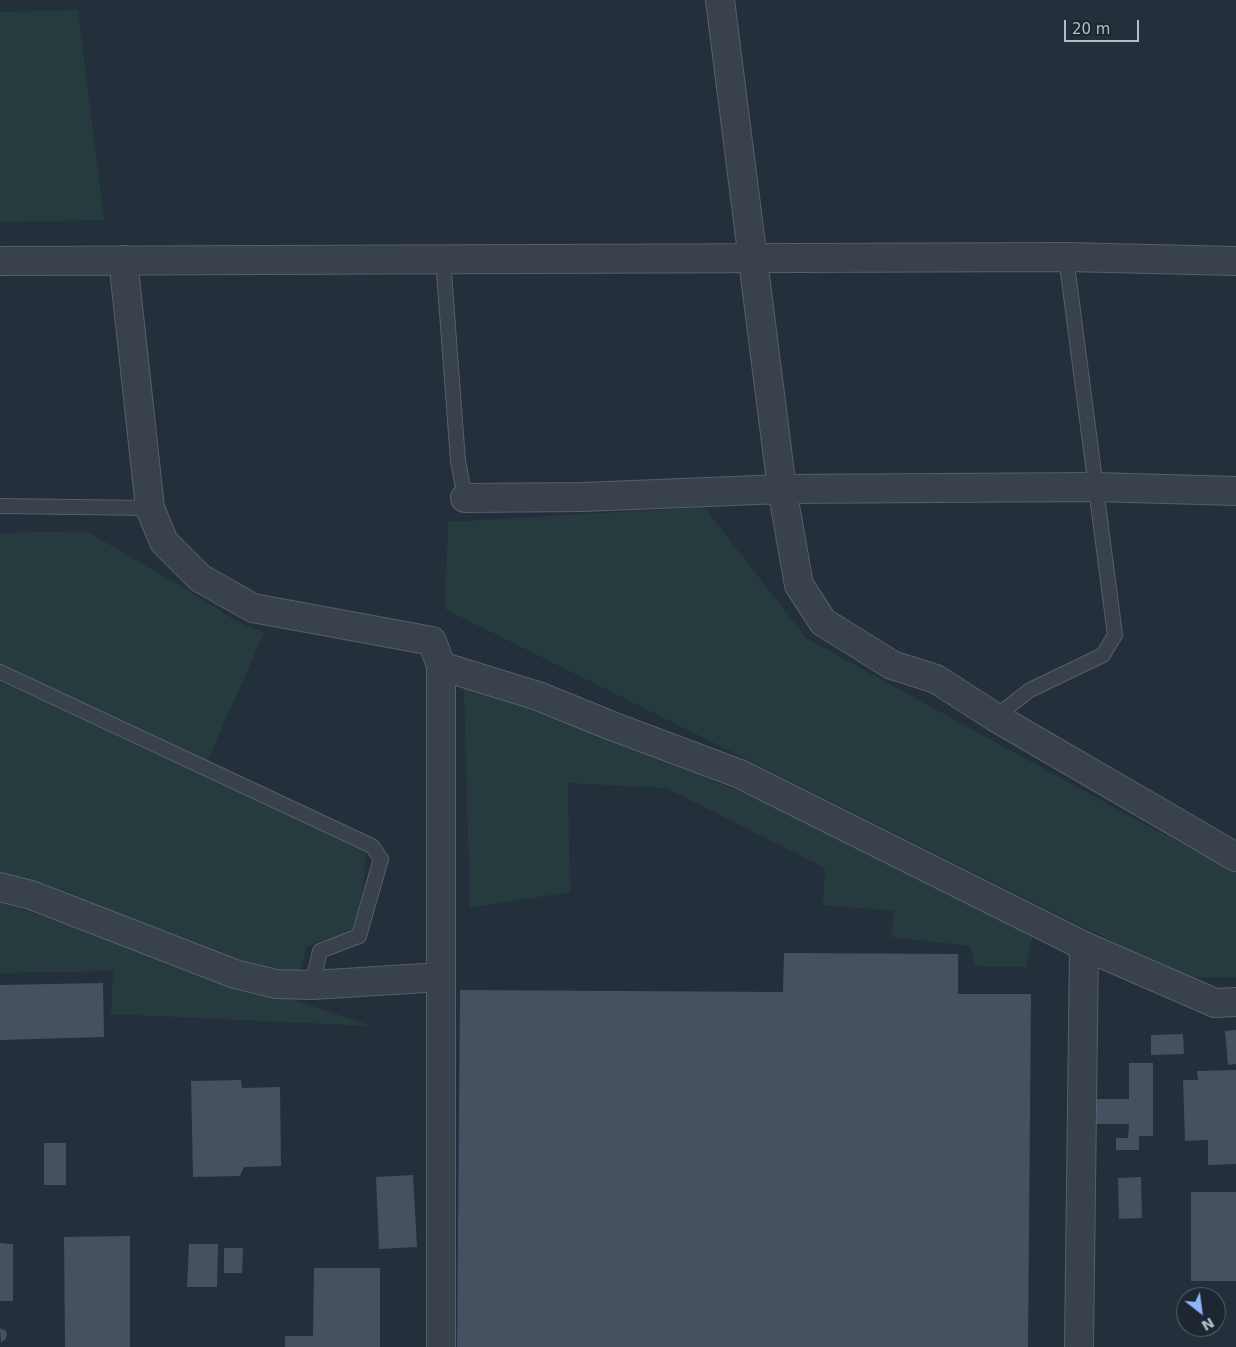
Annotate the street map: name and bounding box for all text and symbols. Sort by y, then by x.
scale bar [1066,10,1141,42]
text: 20 m [1072,20,1110,38]
north arrow [1176,1287,1226,1337]
text: N [1199,1314,1217,1334]

